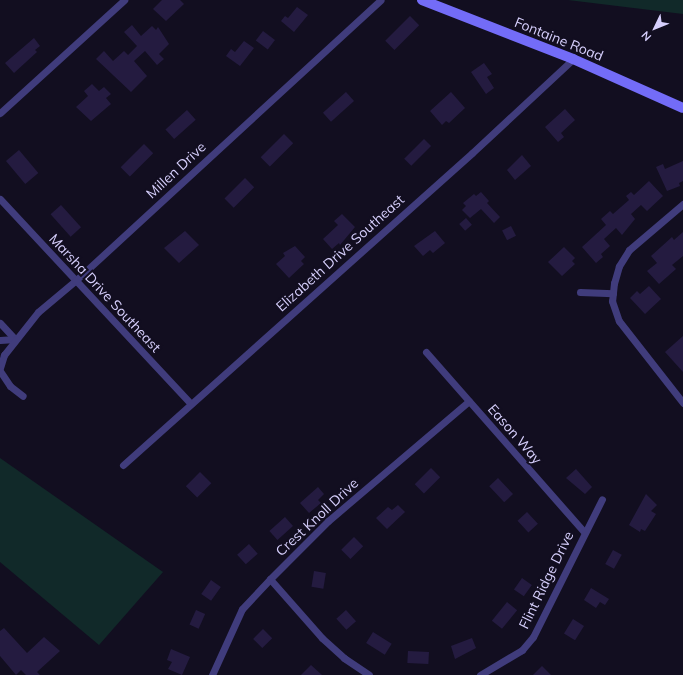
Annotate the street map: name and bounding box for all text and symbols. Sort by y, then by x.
north arrow [635,8,675,48]
street label: Fontaine Road [512,14,606,64]
text: N [638,28,654,44]
street label: Millen Drive [143,138,209,202]
street label: Elizabeth Drive Southeast [273,191,407,315]
street label: Marsha Drive Southeast [46,230,164,356]
street label: Eason Way [484,401,546,467]
street label: Crest Knoll Drive [272,474,362,560]
street label: Flint Ridge Drive [515,529,577,631]

